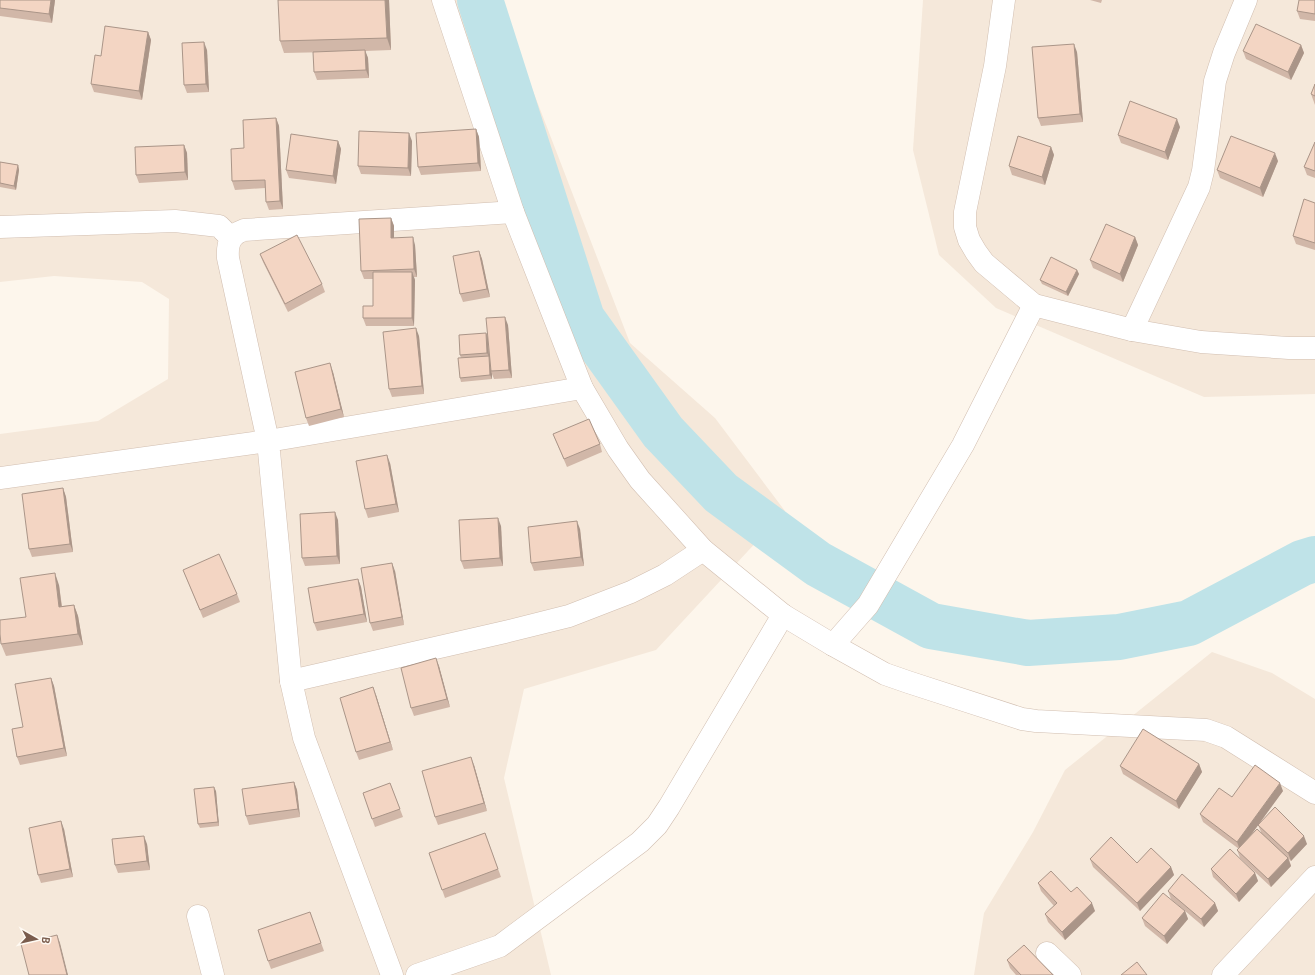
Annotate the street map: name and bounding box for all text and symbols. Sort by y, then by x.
north arrow [16,919,56,959]
text: B [38,936,53,945]

